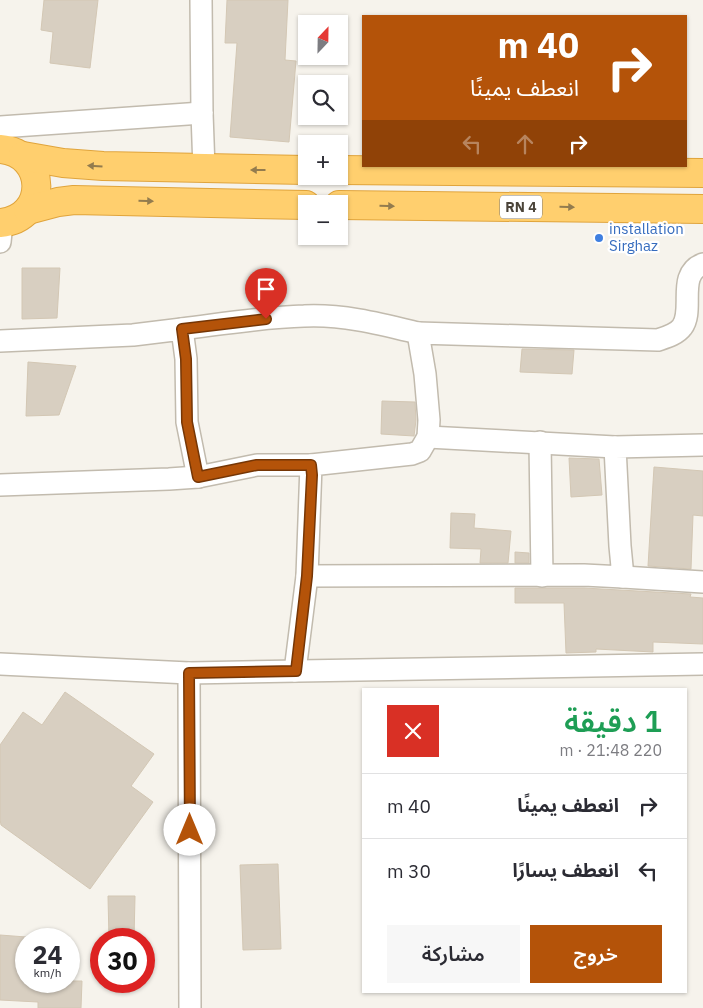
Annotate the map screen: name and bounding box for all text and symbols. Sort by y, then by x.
north arrow [298,15,348,65]
map controls [298,15,348,245]
text: 40 m [497,22,579,68]
icon: right [597,35,662,100]
text: انعطف يمينًا [470,73,579,102]
button: search [298,75,348,125]
icon: left [458,130,486,158]
icon: ahead [511,130,539,158]
icon: right [564,130,592,158]
button: + [298,135,348,185]
one-way arrow [87,162,103,170]
one-way arrow [249,165,265,173]
button: − [298,195,348,245]
road number: RN 4 [500,196,542,218]
one-way arrow [138,197,154,205]
one-way arrow [380,202,396,210]
one-way arrow [560,204,576,212]
place label: installation Sirghaz [609,219,684,255]
marker: installation Sirghaz [593,232,605,244]
pin [245,268,287,319]
icon: arrive [252,275,280,303]
text: 1 دقيقة [564,701,662,740]
button: close [387,705,439,757]
text: 220 m · 21:48 [560,740,662,760]
icon: right [634,792,662,820]
text: انعطف يمينًا [517,793,619,817]
text: 40 m [387,794,431,818]
position arrow [163,803,215,855]
icon: left [634,857,662,885]
text: انعطف يسارًا [512,858,619,882]
text: 30 m [387,859,431,883]
button: مشاركة [387,925,520,983]
button: خروج [530,925,662,983]
speed limit sign: 30 [90,928,155,993]
text: 24 [32,938,63,971]
text: km/h [33,965,62,980]

